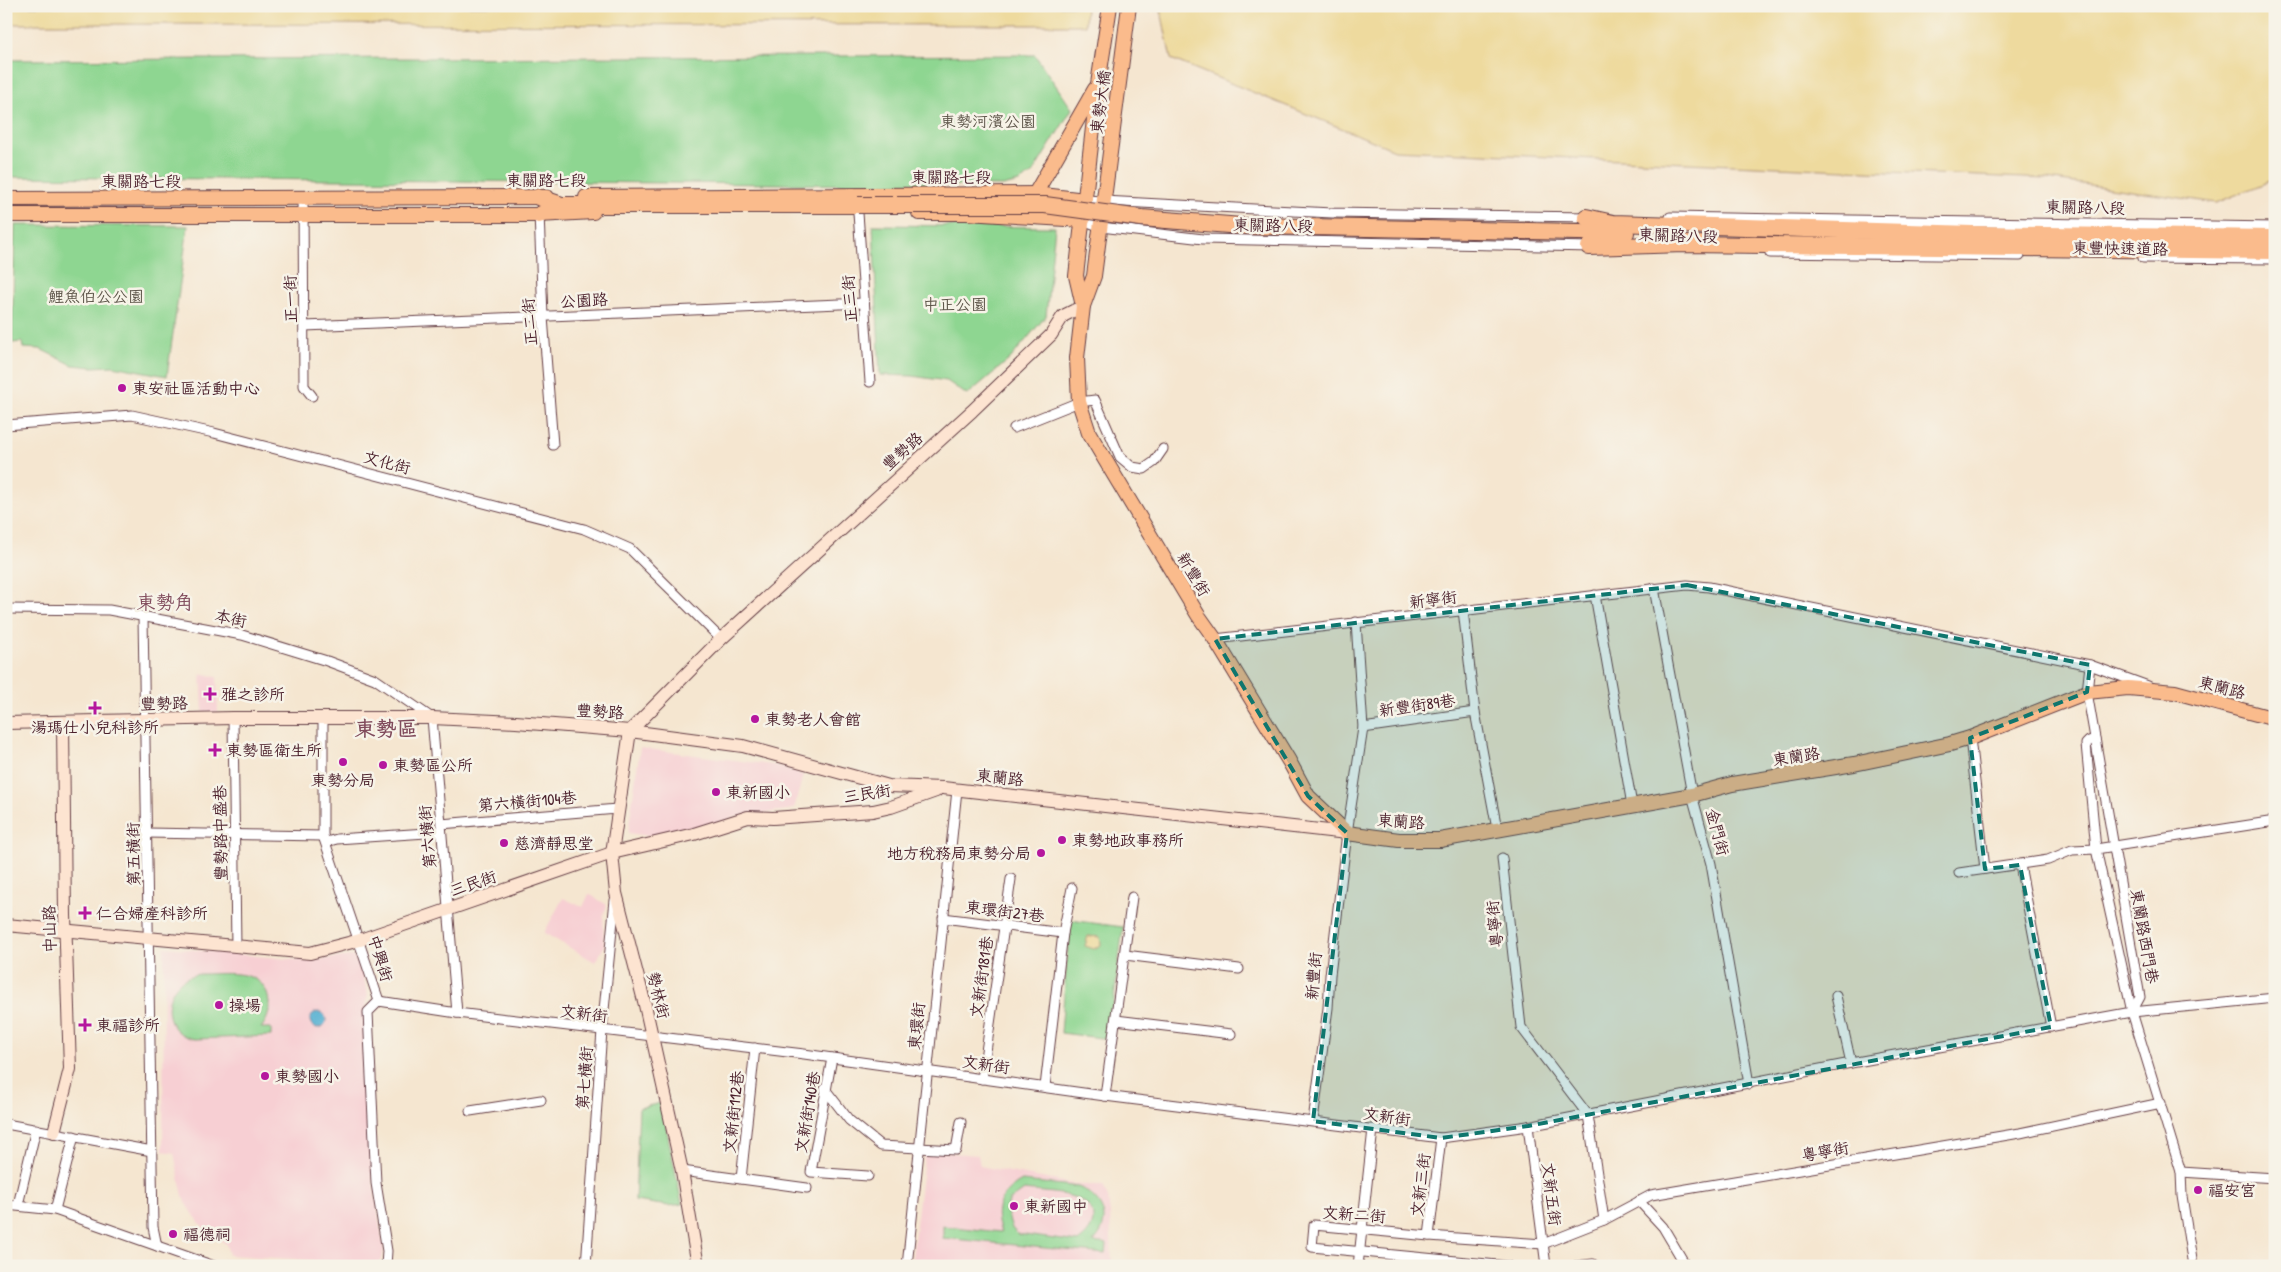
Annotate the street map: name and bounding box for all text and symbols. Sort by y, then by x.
street label: 東勢大橋 [1085,69,1115,135]
park label: 東勢河濱公園 [940,110,1036,132]
street label: 東關路七段 [911,166,991,188]
street label: 東關路七段 [506,169,586,191]
street label: 東關路七段 [101,170,181,192]
street label: 東關路八段 [2045,195,2125,219]
street label: 東關路八段 [1233,213,1313,237]
street label: 東關路八段 [1638,223,1718,247]
street label: 東豐快速道路 [2072,236,2168,260]
street label: 正三街 [836,274,862,324]
street label: 正一街 [279,275,301,323]
park label: 鯉魚伯公公園 [48,285,144,307]
street label: 公園路 [559,288,609,312]
park label: 中正公園 [923,293,987,315]
street label: 正二街 [516,297,542,347]
place label: 東安社區活動中心 [132,377,260,399]
marker: 東安社區活動中心 [116,382,128,394]
street label: 豐勢路 [877,427,927,475]
street label: 文化街 [361,445,413,479]
street label: 新豐街 [1172,548,1216,600]
street label: 新寧街 [1408,585,1458,613]
district label: 東勢角 [136,589,194,615]
street label: 本街 [213,604,249,632]
street label: 東蘭路 [2196,670,2248,704]
place label: 雅之診所 [221,683,285,705]
marker: 雅之診所 [203,687,217,701]
street label: 新豐街89巷 [1377,689,1457,721]
street label: 豐勢路 [140,692,188,714]
street label: 豐勢路 [575,699,625,723]
marker: 湯瑪仕小兒科診所 [88,701,102,715]
place label: 東勢老人會館 [765,708,861,730]
marker: 東勢老人會館 [749,713,761,725]
district label: 東勢區 [355,714,418,743]
place label: 湯瑪仕小兒科診所 [31,716,159,738]
place label: 東勢區衛生所 [226,739,322,761]
street label: 東蘭路 [1771,741,1821,771]
marker: 東勢區衛生所 [208,743,222,757]
place label: 東勢區公所 [393,754,473,776]
marker: 東勢分局 [337,756,349,768]
marker: 東勢區公所 [377,759,389,771]
street label: 東蘭路 [975,764,1025,790]
place label: 東勢分局 [311,769,375,791]
street label: 三民街 [842,778,892,808]
place label: 東新國小 [726,781,790,803]
street label: 豐勢路中盛巷 [208,785,232,881]
street label: 第六橫街104巷 [477,786,577,816]
marker: 東新國小 [710,786,722,798]
street label: 第六橫街 [413,804,441,870]
street label: 金門街 [1701,806,1735,858]
street label: 東蘭路 [1376,808,1426,834]
street label: 第五橫街 [121,822,145,886]
place label: 東勢地政事務所 [1072,829,1184,851]
place label: 慈濟靜思堂 [514,832,594,854]
marker: 東勢地政事務所 [1056,834,1068,846]
marker: 慈濟靜思堂 [498,837,510,849]
place label: 地方稅務局東勢分局 [887,842,1031,864]
marker: 地方稅務局東勢分局 [1035,847,1047,859]
street label: 三民街 [447,865,499,901]
street label: 東蘭路西門巷 [2126,887,2164,985]
street label: 東環街27巷 [964,895,1046,927]
street label: 粵寧街 [1481,899,1507,949]
place label: 仁合婦產科診所 [96,902,208,924]
street label: 中山路 [38,905,60,953]
marker: 仁合婦產科診所 [78,906,92,920]
street label: 中興街 [363,932,399,984]
street label: 文新街181巷 [964,935,998,1019]
street label: 新豐街 [1300,951,1326,1001]
street label: 勢林街 [643,969,675,1021]
place label: 操場 [229,994,261,1016]
marker: 操場 [213,999,225,1011]
street label: 文新街 [559,999,609,1027]
street label: 東環街 [903,1001,929,1051]
place label: 東福診所 [96,1014,160,1036]
marker: 東福診所 [78,1018,92,1032]
street label: 第七橫街 [571,1045,597,1111]
street label: 文新街 [961,1050,1011,1078]
place label: 東勢國小 [275,1065,339,1087]
street label: 文新街140巷 [789,1069,825,1155]
marker: 東勢國小 [259,1070,271,1082]
street label: 文新街112巷 [718,1070,748,1154]
street label: 文新街 [1362,1102,1412,1130]
street label: 粵寧街 [1799,1136,1851,1166]
street label: 文新三街 [1405,1152,1435,1218]
street label: 文新五街 [1537,1161,1567,1227]
place label: 福安宮 [2208,1179,2256,1201]
marker: 福安宮 [2192,1184,2204,1196]
place label: 東新國中 [1024,1195,1088,1217]
marker: 東新國中 [1008,1200,1020,1212]
street label: 文新二街 [1321,1201,1387,1227]
place label: 福德祠 [183,1223,231,1245]
marker: 福德祠 [167,1228,179,1240]

